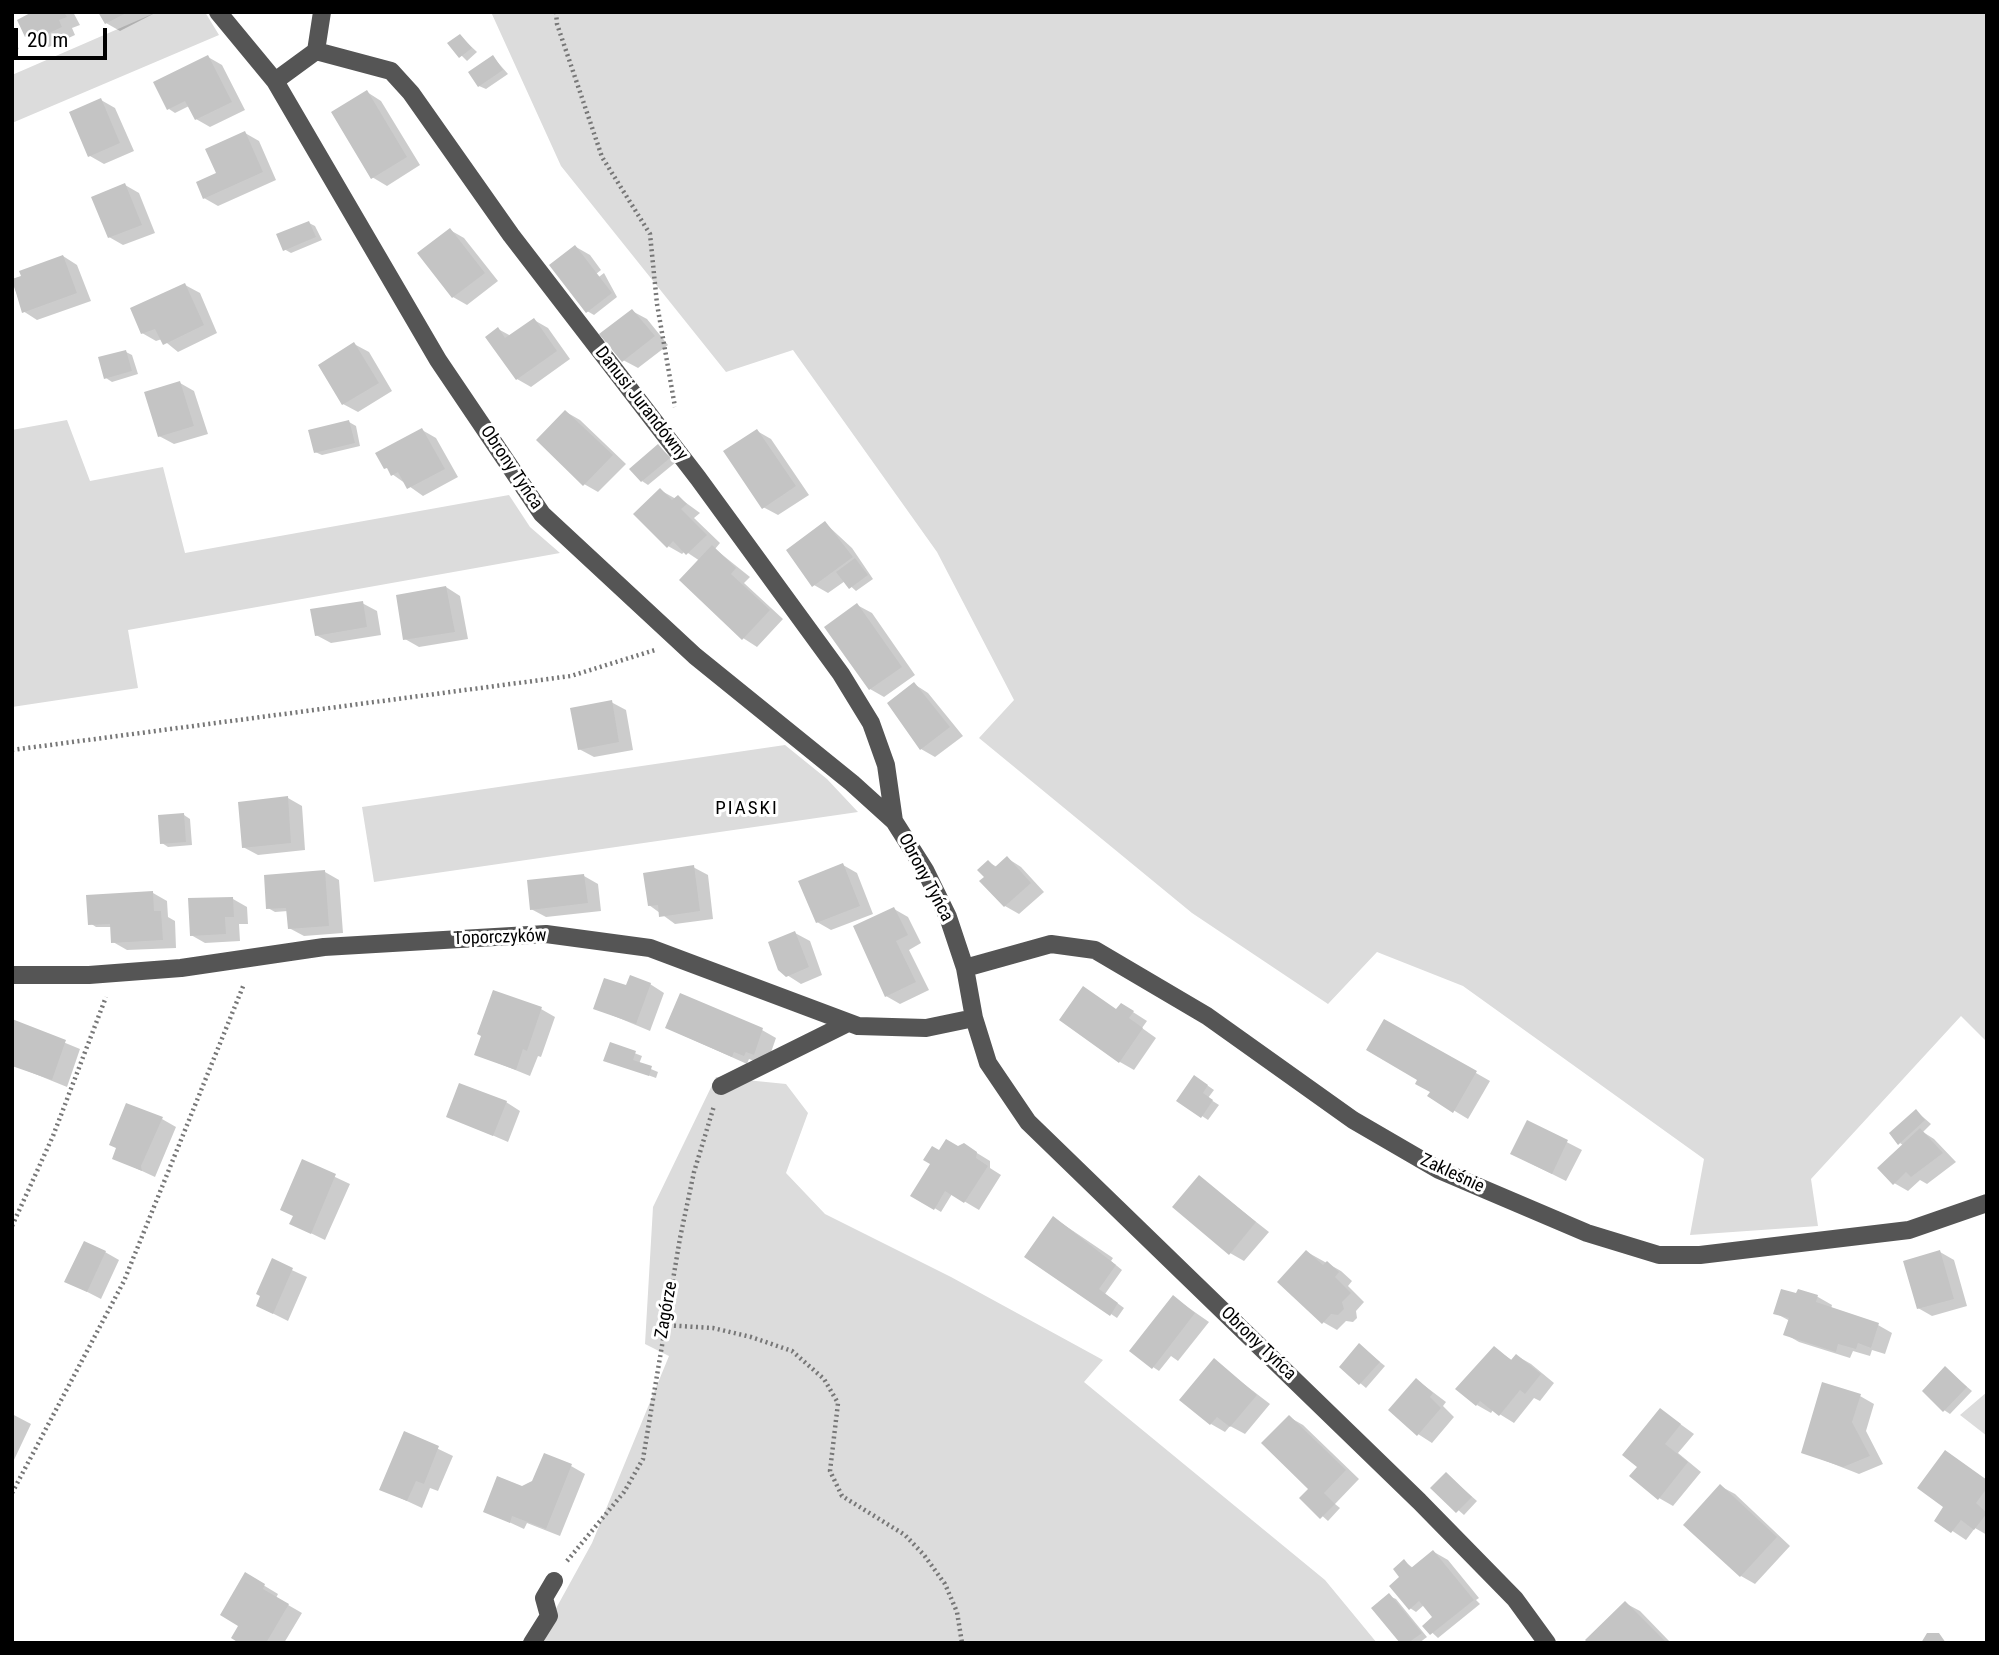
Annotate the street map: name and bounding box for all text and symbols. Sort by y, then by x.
scale bar [18,14,110,58]
text: 20 m [27,28,68,52]
street label: Danusi Jurandówny [590,343,692,465]
street label: Obrony Tyńca [475,422,547,514]
district label: PIASKI [716,798,778,820]
street label: Obrony Tyńca [893,830,957,926]
street label: Toporczyków [453,926,547,950]
street label: Zakleśnie [1417,1150,1487,1198]
street label: Zagórze [651,1280,683,1340]
street label: Obrony Tyńca [1216,1303,1300,1385]

